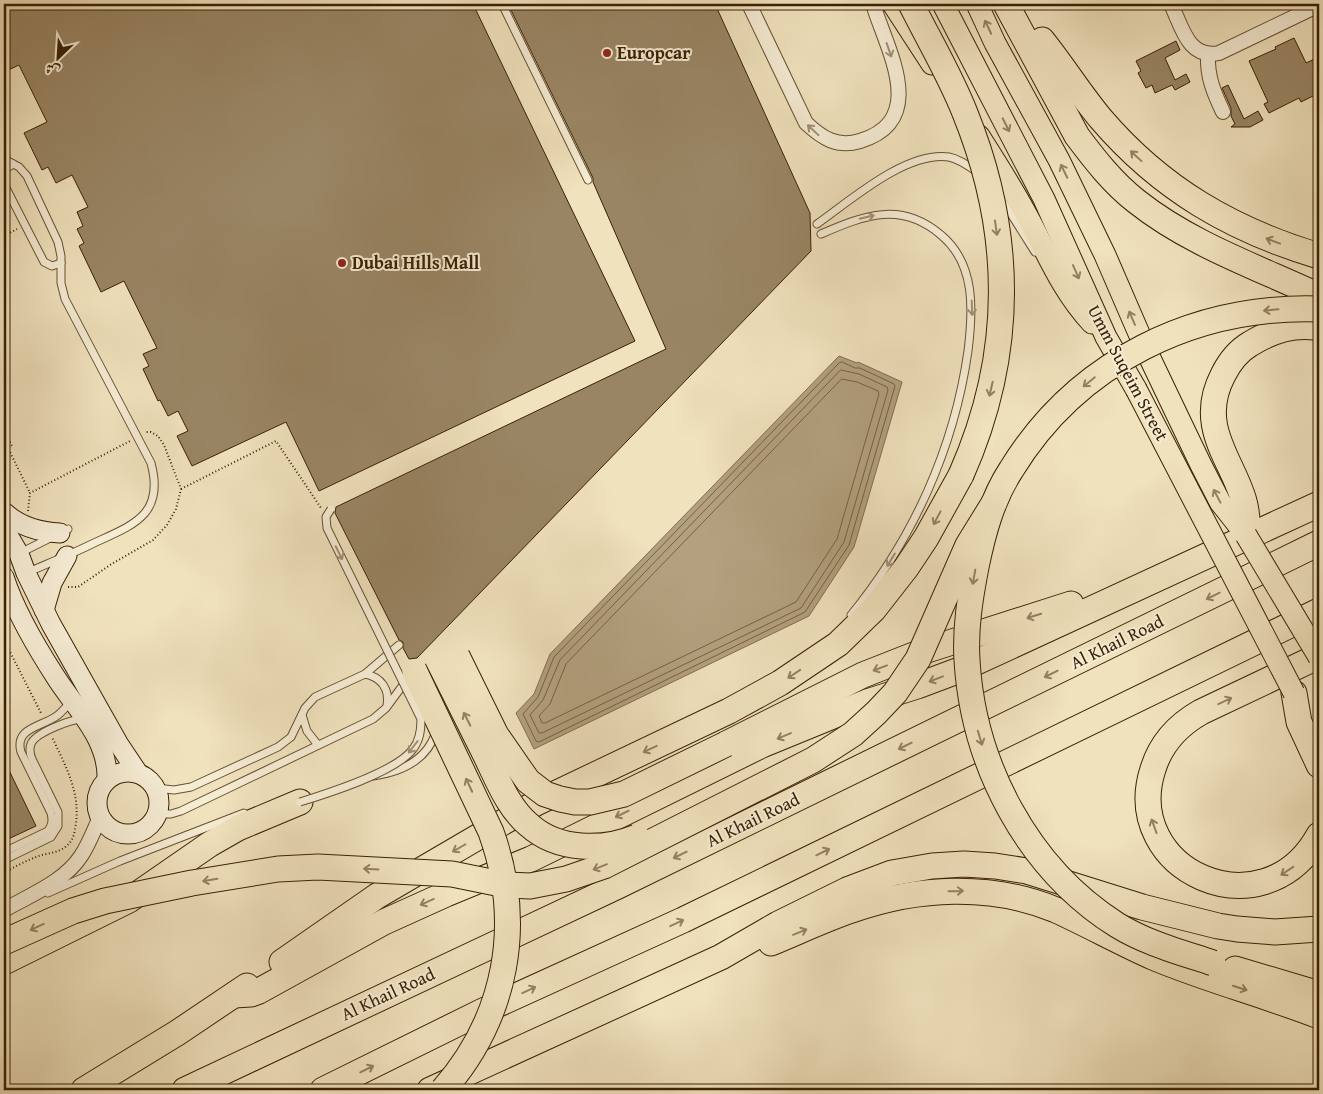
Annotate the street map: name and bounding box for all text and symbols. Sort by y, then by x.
one-way arrow [982,20,992,35]
north arrow [32,32,82,82]
place label: Europcar [617,39,691,66]
one-way arrow [885,41,894,57]
marker: Europcar [601,47,613,59]
text: ش [42,58,63,82]
one-way arrow [1002,117,1011,132]
one-way arrow [807,124,820,136]
one-way arrow [1129,150,1142,162]
one-way arrow [1059,163,1069,178]
one-way arrow [858,212,874,221]
one-way arrow [991,220,1001,236]
one-way arrow [1266,235,1281,245]
place label: Dubai Hills Mall [352,249,480,276]
marker: Dubai Hills Mall [336,257,348,269]
one-way arrow [1072,264,1082,279]
one-way arrow [967,300,976,316]
street label: Umm Suqeim Street [1081,300,1176,446]
one-way arrow [1263,305,1279,315]
one-way arrow [1127,311,1137,326]
one-way arrow [1083,376,1096,387]
one-way arrow [986,381,995,397]
one-way arrow [1212,489,1222,504]
one-way arrow [932,510,942,525]
one-way arrow [335,545,344,560]
one-way arrow [886,553,897,567]
one-way arrow [969,568,979,584]
one-way arrow [1205,591,1220,601]
street label: Al Khail Road [1066,607,1168,676]
one-way arrow [1026,611,1042,621]
one-way arrow [873,664,888,673]
one-way arrow [787,669,801,679]
one-way arrow [1044,670,1059,680]
one-way arrow [929,675,944,684]
one-way arrow [1217,695,1232,705]
one-way arrow [462,711,472,726]
one-way arrow [975,729,985,745]
one-way arrow [777,731,792,741]
one-way arrow [408,740,419,753]
one-way arrow [898,742,913,751]
one-way arrow [643,745,658,754]
one-way arrow [464,778,474,793]
street label: Al Khail Road [702,785,804,854]
one-way arrow [615,809,630,819]
one-way arrow [1149,819,1158,835]
one-way arrow [453,843,467,853]
one-way arrow [815,847,830,856]
one-way arrow [673,851,688,860]
one-way arrow [593,863,608,872]
one-way arrow [364,865,380,874]
one-way arrow [1281,866,1295,876]
one-way arrow [202,876,218,886]
one-way arrow [948,886,964,896]
one-way arrow [420,898,435,908]
one-way arrow [669,917,684,927]
one-way arrow [30,922,45,932]
one-way arrow [792,926,807,936]
street label: Al Khail Road [336,960,440,1027]
one-way arrow [1232,984,1248,993]
one-way arrow [521,985,536,995]
one-way arrow [359,1064,374,1073]

